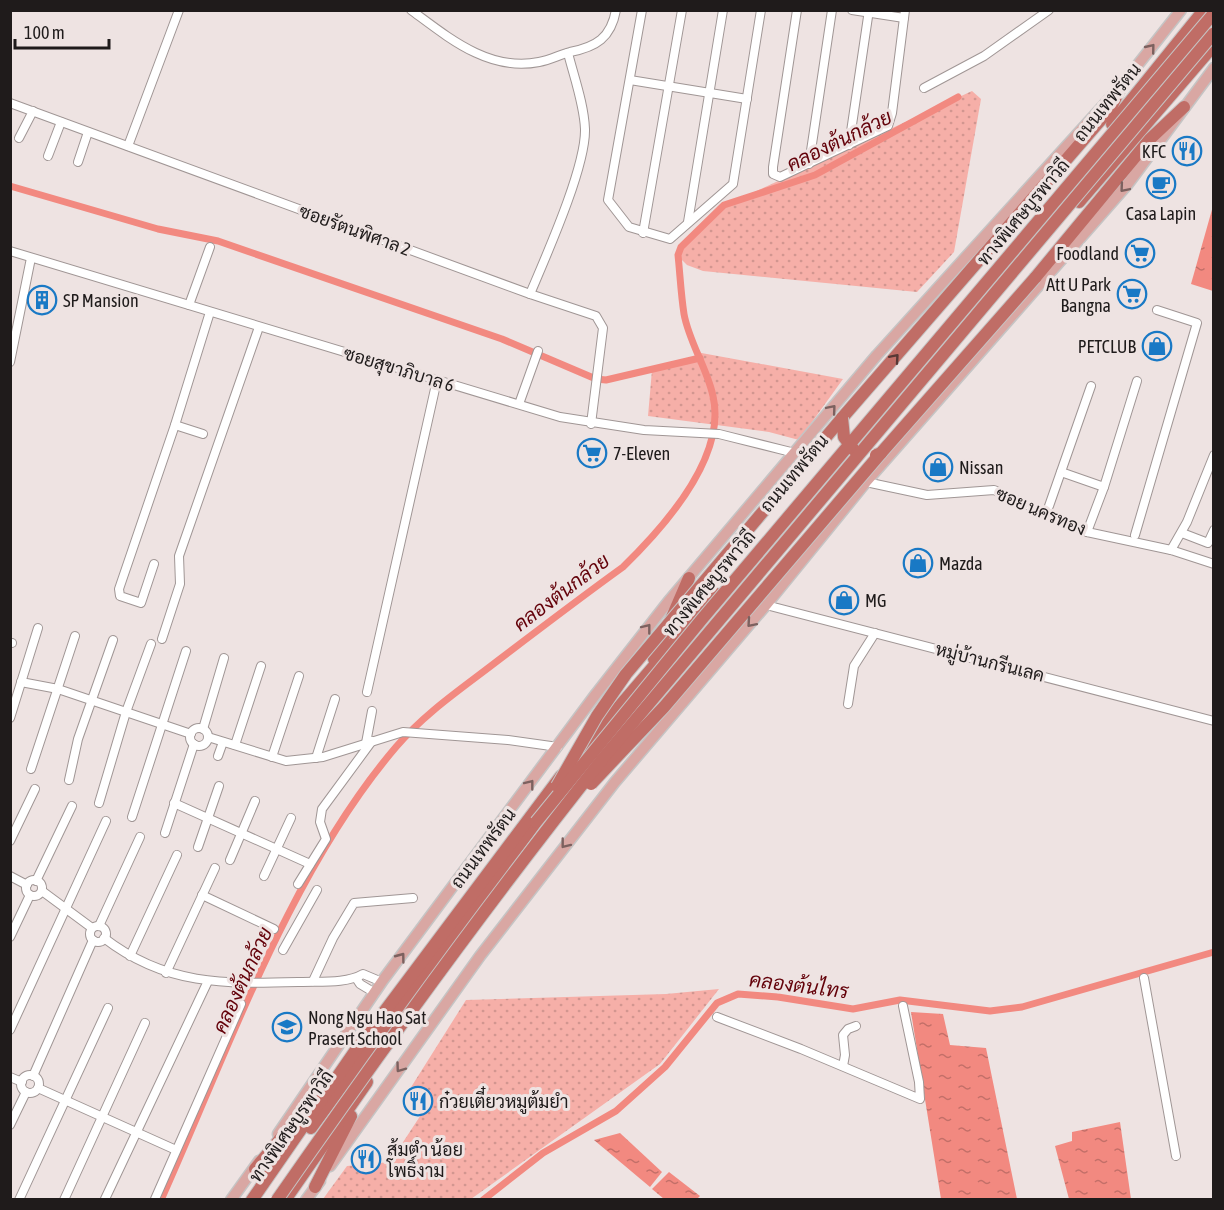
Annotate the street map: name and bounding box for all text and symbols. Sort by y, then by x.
scale bar [15,12,110,50]
text: 100 m [24,22,65,43]
one-way arrow [1143,44,1154,55]
street label: ถนนเทพรัตน [1069,59,1145,145]
water label: คลองต้นกล้วย [782,104,896,175]
restaurant icon: KFC [1171,135,1203,167]
place label: KFC [1142,141,1166,162]
street label: ทางพิเศษบูรพาวิถี [971,153,1076,271]
cafe icon: Casa Lapin [1145,168,1177,200]
one-way arrow [1120,181,1131,192]
street label: ซอยรัตนพิศาล 2 [296,200,414,260]
place label: Casa Lapin [1126,203,1196,224]
supermarket icon: Foodland [1124,237,1156,269]
place label: Foodland [1056,243,1119,264]
place label: Att U Park Bangna [1046,274,1111,316]
supermarket icon: Att U Park Bangna [1116,278,1148,310]
building icon: SP Mansion [26,284,58,316]
place label: SP Mansion [63,290,139,311]
shop icon: PETCLUB [1141,330,1173,362]
place label: PETCLUB [1078,336,1136,357]
street label: ซอยสุขาภิบาล 6 [341,342,457,398]
one-way arrow [888,354,899,365]
one-way arrow [825,405,836,416]
street label: ถนนเทพรัตน [755,430,833,516]
supermarket icon: 7-Eleven [576,437,608,469]
place label: 7-Eleven [613,443,670,464]
shop icon: Nissan [922,451,954,483]
place label: Nissan [959,457,1004,478]
street label: ซอย นครทอง [993,483,1089,539]
street label: ทางพิเศษบูรพาวิถี [657,524,762,642]
water label: คลองต้นกล้วย [508,547,614,636]
shop icon: Mazda [902,547,934,579]
place label: Mazda [939,553,983,574]
shop icon: MG [828,584,860,616]
place label: MG [865,590,887,611]
one-way arrow [747,616,758,627]
one-way arrow [640,624,651,635]
street label: หมู่บ้านกรีนเลค [933,636,1047,689]
one-way arrow [523,780,534,791]
street label: ถนนเทพรัตน [446,804,520,892]
one-way arrow [562,837,573,848]
water label: คลองต้นกล้วย [207,922,277,1037]
one-way arrow [394,953,405,964]
water label: คลองต้นไทร [748,967,851,1003]
place label: Nong Ngu Hao Sat Prasert School [308,1007,426,1049]
school or university icon: Nong Ngu Hao Sat Prasert School [271,1011,303,1043]
one-way arrow [396,1062,407,1073]
street label: ทางพิเศษบูรพาวิถี [243,1065,340,1188]
restaurant icon: ก๋วยเตี๋ยวหมูต้มยำ [402,1085,434,1117]
place label: ก๋วยเตี๋ยวหมูต้มยำ [439,1086,568,1115]
place label: ส้มตำ น้อย โพธิ์งาม [386,1138,463,1181]
restaurant icon: ส้มตำ น้อย โพธิ์งาม [350,1143,382,1175]

